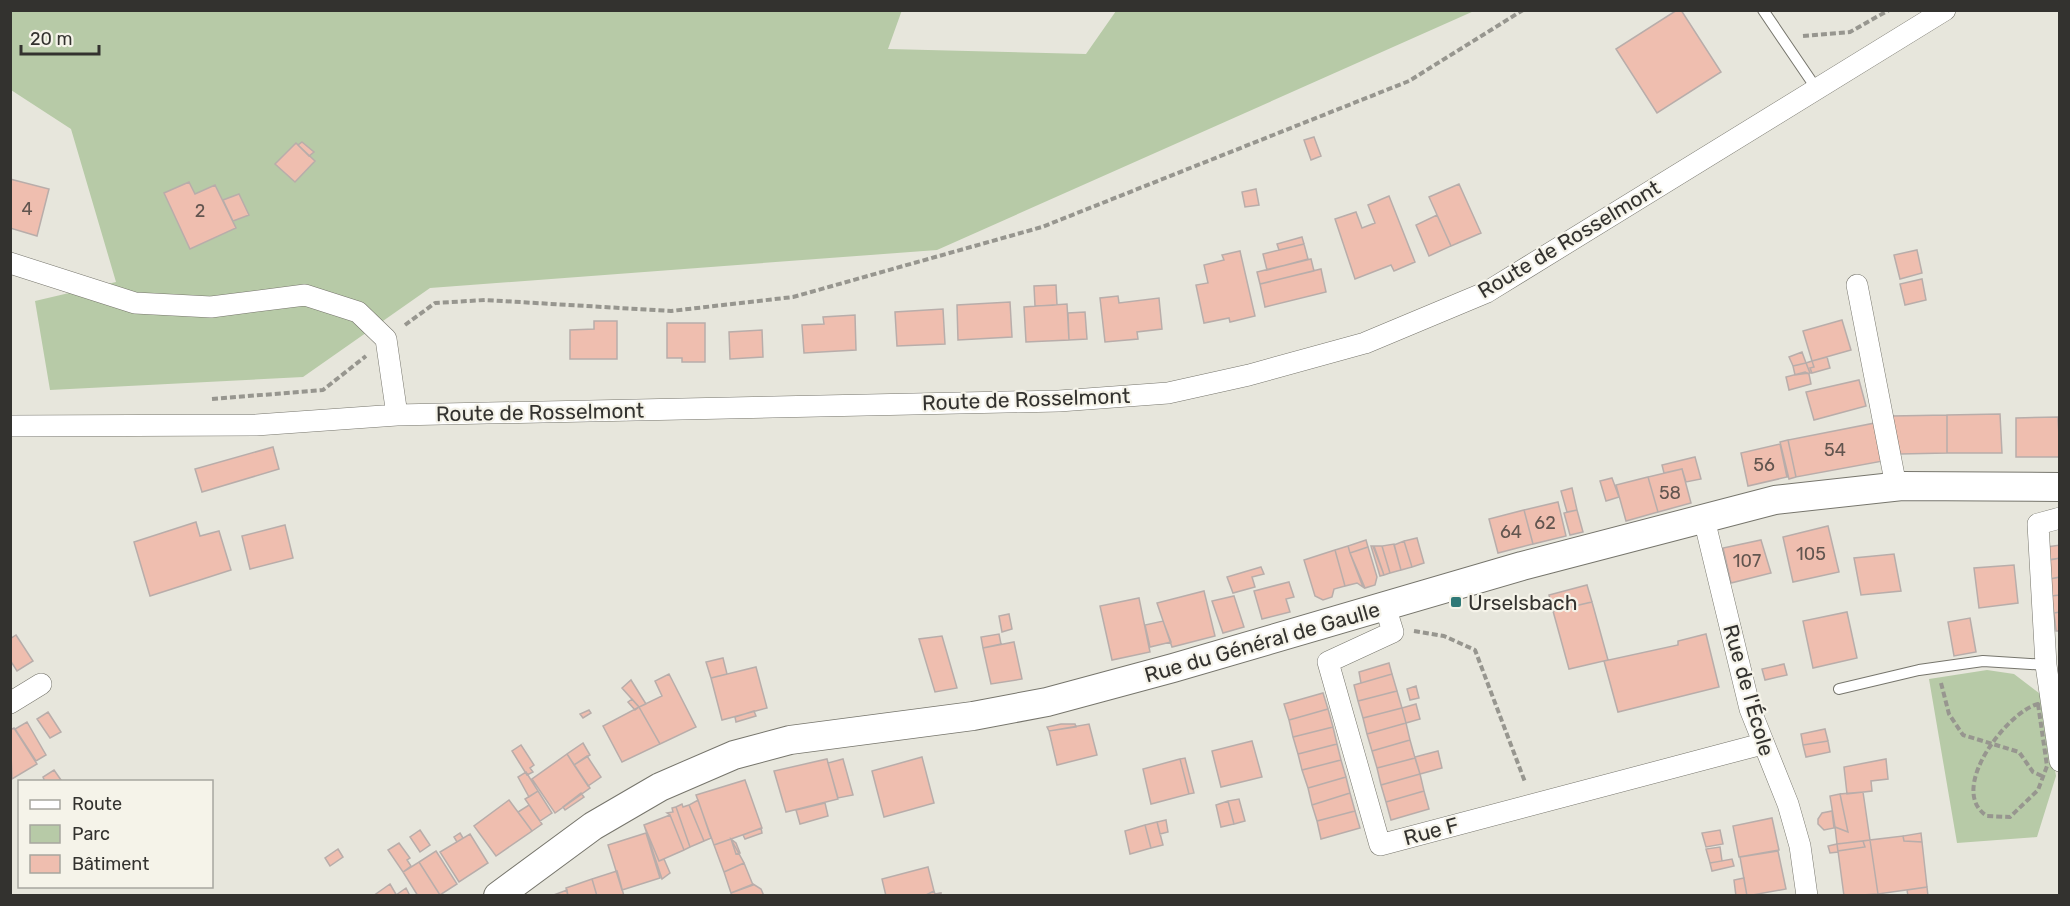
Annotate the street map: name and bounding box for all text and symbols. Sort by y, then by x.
scale bar [21,18,99,56]
text: 20 m [30,28,72,50]
street label: Route de Rosselmont [1473,175,1665,303]
house number: 4 [21,198,33,220]
house number: 2 [195,200,205,222]
street label: Route de Rosselmont [921,383,1131,415]
street label: Route de Rosselmont [436,398,644,426]
house number: 54 [1824,439,1846,461]
house number: 56 [1753,454,1775,476]
house number: 58 [1659,482,1681,504]
house number: 62 [1534,512,1556,534]
house number: 64 [1500,521,1522,543]
house number: 105 [1796,543,1826,565]
house number: 107 [1733,550,1761,572]
place label: Urselsbach [1468,590,1577,615]
marker: Urselsbach [1449,595,1463,609]
street label: Rue du Général de Gaulle [1141,596,1383,688]
street label: Rue de l'École [1718,621,1780,759]
legend [18,780,213,888]
text: Route [72,793,122,815]
street label: Rue F [1401,812,1461,850]
text: Parc [72,823,110,845]
text: Bâtiment [72,853,149,875]

